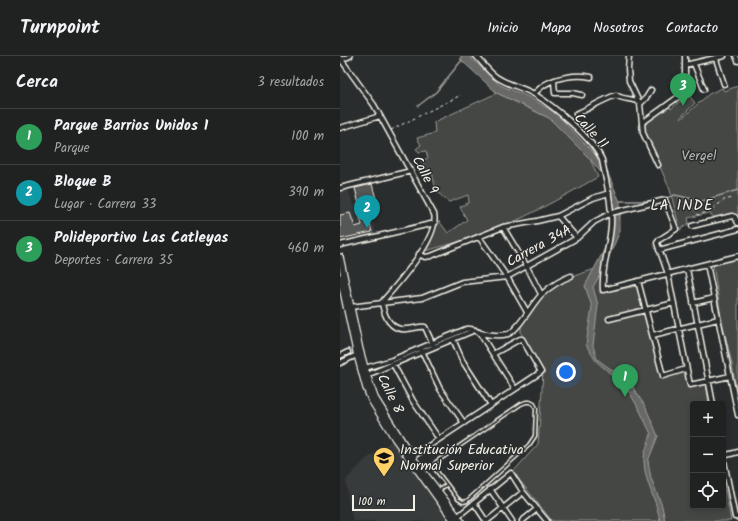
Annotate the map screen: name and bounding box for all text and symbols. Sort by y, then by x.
text: Turnpoint [20,13,100,43]
text: Inicio [487,17,518,39]
text: Mapa [540,17,571,39]
text: Nosotros [593,17,644,39]
text: Contacto [666,17,718,39]
text: Cerca [16,69,58,96]
text: 3 resultados [257,72,324,93]
pin: 3 [670,73,696,106]
street label: Calle 11 [568,108,614,154]
text: Parque Barrios Unidos 1 [54,114,208,138]
text: 1 [27,126,31,147]
text: 100 m [291,126,324,147]
text: Parque [54,138,90,159]
park label: Vergel [682,145,717,167]
street label: Calle 9 [406,152,444,198]
text: Bloque B [54,170,112,194]
text: 2 [25,182,33,203]
text: 390 m [288,182,324,203]
text: Lugar · Carrera 33 [54,194,156,215]
district label: LA INDE [650,194,714,218]
pin: 2 [354,195,380,228]
street label: Carrera 34A [502,219,576,273]
text: Polideportivo Las Catleyas [54,226,228,250]
text: 3 [25,238,33,259]
text: 460 m [288,238,324,259]
text: Deportes · Carrera 35 [54,250,173,271]
your location [556,362,576,382]
pin: 1 [612,364,638,397]
street label: Calle 8 [371,370,409,418]
map controls [690,401,726,509]
button: + [690,401,726,437]
button: − [690,437,726,473]
place label: Institución Educativa Normal Superior [400,439,524,477]
school or university icon: Institución Educativa Normal Superior [371,445,397,478]
button: locate [690,473,726,509]
scale bar [352,493,415,512]
text: 100 m [358,493,386,511]

